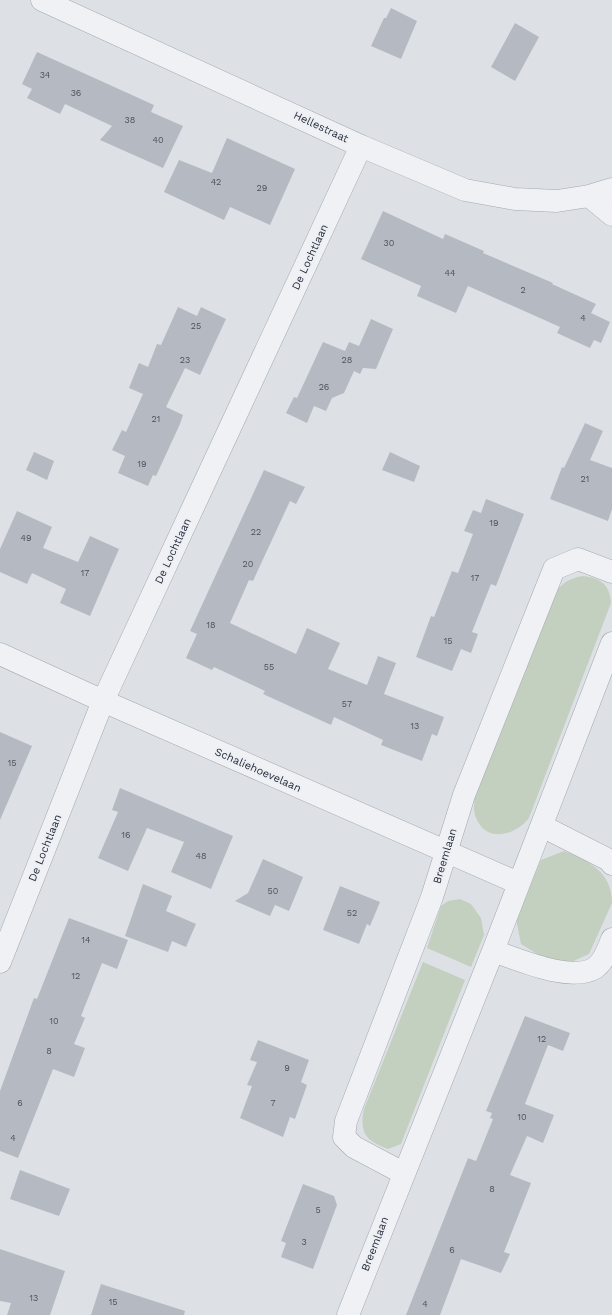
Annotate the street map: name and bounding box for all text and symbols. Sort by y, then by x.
house number: 34 [40,70,51,80]
house number: 36 [71,88,81,98]
street label: Hellestraat [292,109,351,146]
house number: 38 [125,115,135,125]
house number: 40 [152,135,164,145]
house number: 42 [211,177,221,187]
house number: 29 [257,183,267,193]
street label: De Lochtlaan [289,222,331,292]
house number: 30 [384,238,395,248]
house number: 44 [445,268,456,278]
house number: 2 [520,285,526,295]
house number: 4 [580,313,586,323]
house number: 25 [191,321,201,331]
house number: 23 [180,355,190,365]
house number: 28 [342,355,352,365]
house number: 26 [319,382,329,392]
house number: 21 [152,414,160,424]
house number: 19 [137,459,147,469]
house number: 21 [581,474,589,484]
street label: De Lochtlaan [152,516,194,586]
house number: 19 [489,518,499,528]
house number: 22 [251,527,261,537]
house number: 49 [20,533,32,543]
house number: 20 [243,559,254,569]
house number: 17 [81,568,89,578]
house number: 17 [471,573,479,583]
house number: 18 [206,620,216,630]
house number: 15 [444,636,452,646]
house number: 55 [264,662,274,672]
house number: 57 [342,699,352,709]
house number: 13 [411,721,419,731]
street label: Schaliehoevelaan [213,745,303,795]
house number: 15 [8,758,16,768]
street label: De Lochtlaan [26,813,64,883]
street label: Breemlaan [430,827,460,885]
house number: 16 [122,830,130,840]
house number: 48 [195,851,207,861]
house number: 50 [268,886,279,896]
house number: 52 [347,908,357,918]
house number: 14 [81,935,91,945]
house number: 12 [72,971,80,981]
house number: 10 [49,1016,59,1026]
house number: 12 [538,1034,546,1044]
house number: 8 [46,1046,52,1056]
house number: 9 [284,1063,290,1073]
house number: 6 [17,1098,23,1108]
house number: 7 [270,1098,276,1108]
house number: 10 [517,1112,527,1122]
house number: 4 [10,1133,16,1143]
house number: 8 [489,1184,495,1194]
house number: 5 [315,1205,321,1215]
street label: Breemlaan [359,1215,391,1273]
house number: 3 [301,1237,307,1247]
house number: 6 [449,1245,455,1255]
house number: 13 [30,1293,38,1303]
house number: 15 [109,1297,117,1307]
house number: 4 [422,1299,428,1309]

